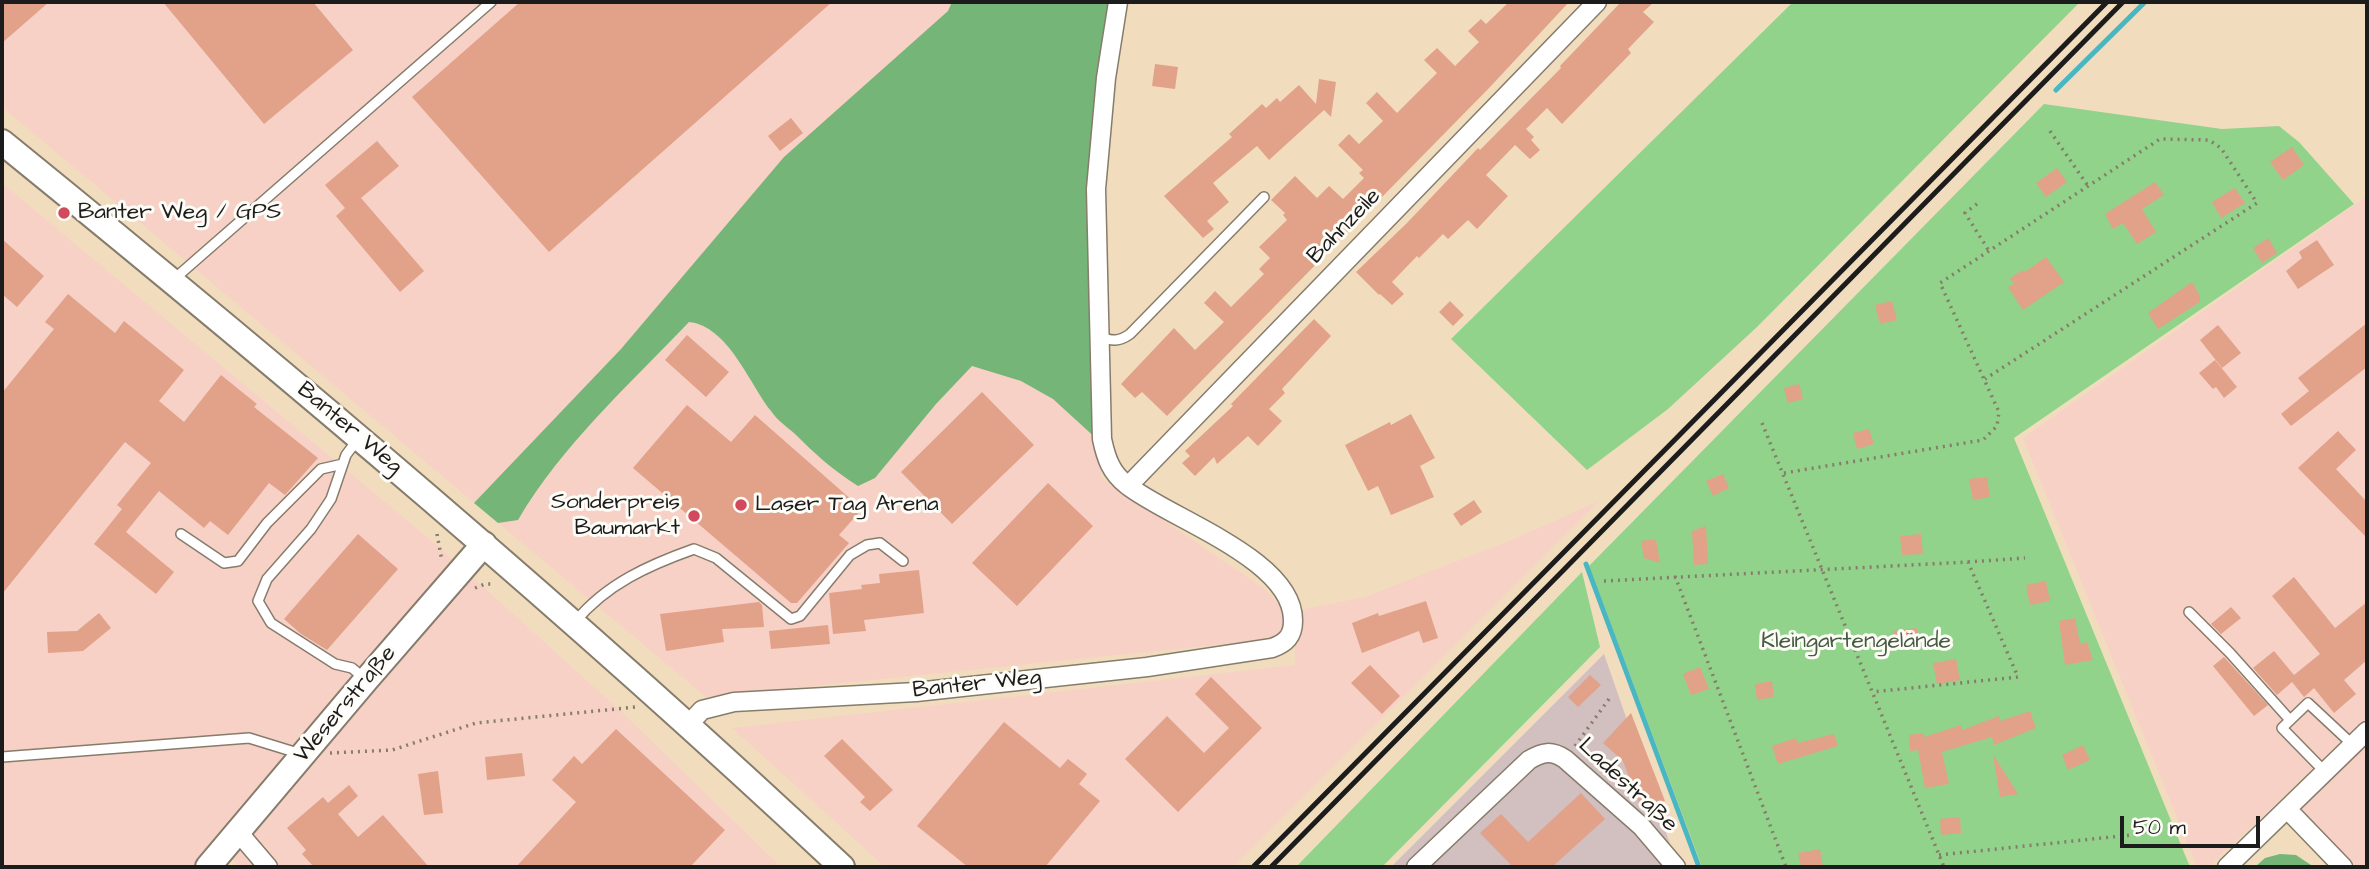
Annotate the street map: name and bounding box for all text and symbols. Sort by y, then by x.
street label: Bahnzeile [1302,183,1388,271]
place label: Banter Weg / GPS [78,199,281,227]
marker: Banter Weg / GPS [56,205,72,221]
street label: Banter Weg [291,377,407,481]
place label: Sonderpreis Baumarkt [551,489,680,543]
place label: Laser Tag Arena [755,491,939,519]
marker: Laser Tag Arena [733,497,749,513]
marker: Sonderpreis Baumarkt [686,508,702,524]
park label: Kleingartengelände [1761,628,1951,656]
street label: Weserstraße [289,641,403,769]
street label: Banter Weg [911,665,1043,705]
street label: Ladestraße [1572,733,1682,839]
scale bar [2124,802,2264,846]
text: 50 m [2133,813,2186,842]

